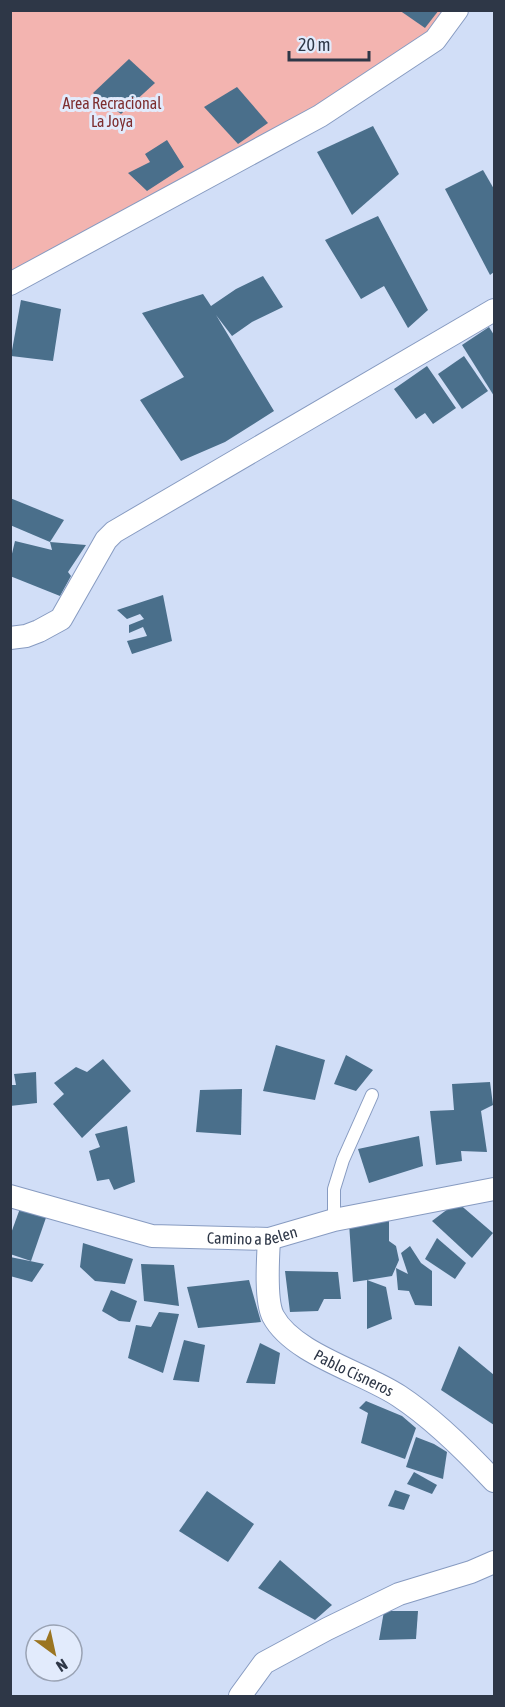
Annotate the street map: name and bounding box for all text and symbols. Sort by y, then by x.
scale bar [289,24,368,62]
text: 20 m [298,34,330,55]
park label: Area Recracional La Joya [63,94,162,131]
street label: Camino a Belen [207,1222,299,1248]
street label: Pablo Cisneros [311,1346,397,1400]
north arrow [24,1623,84,1683]
text: N [53,1655,71,1676]

